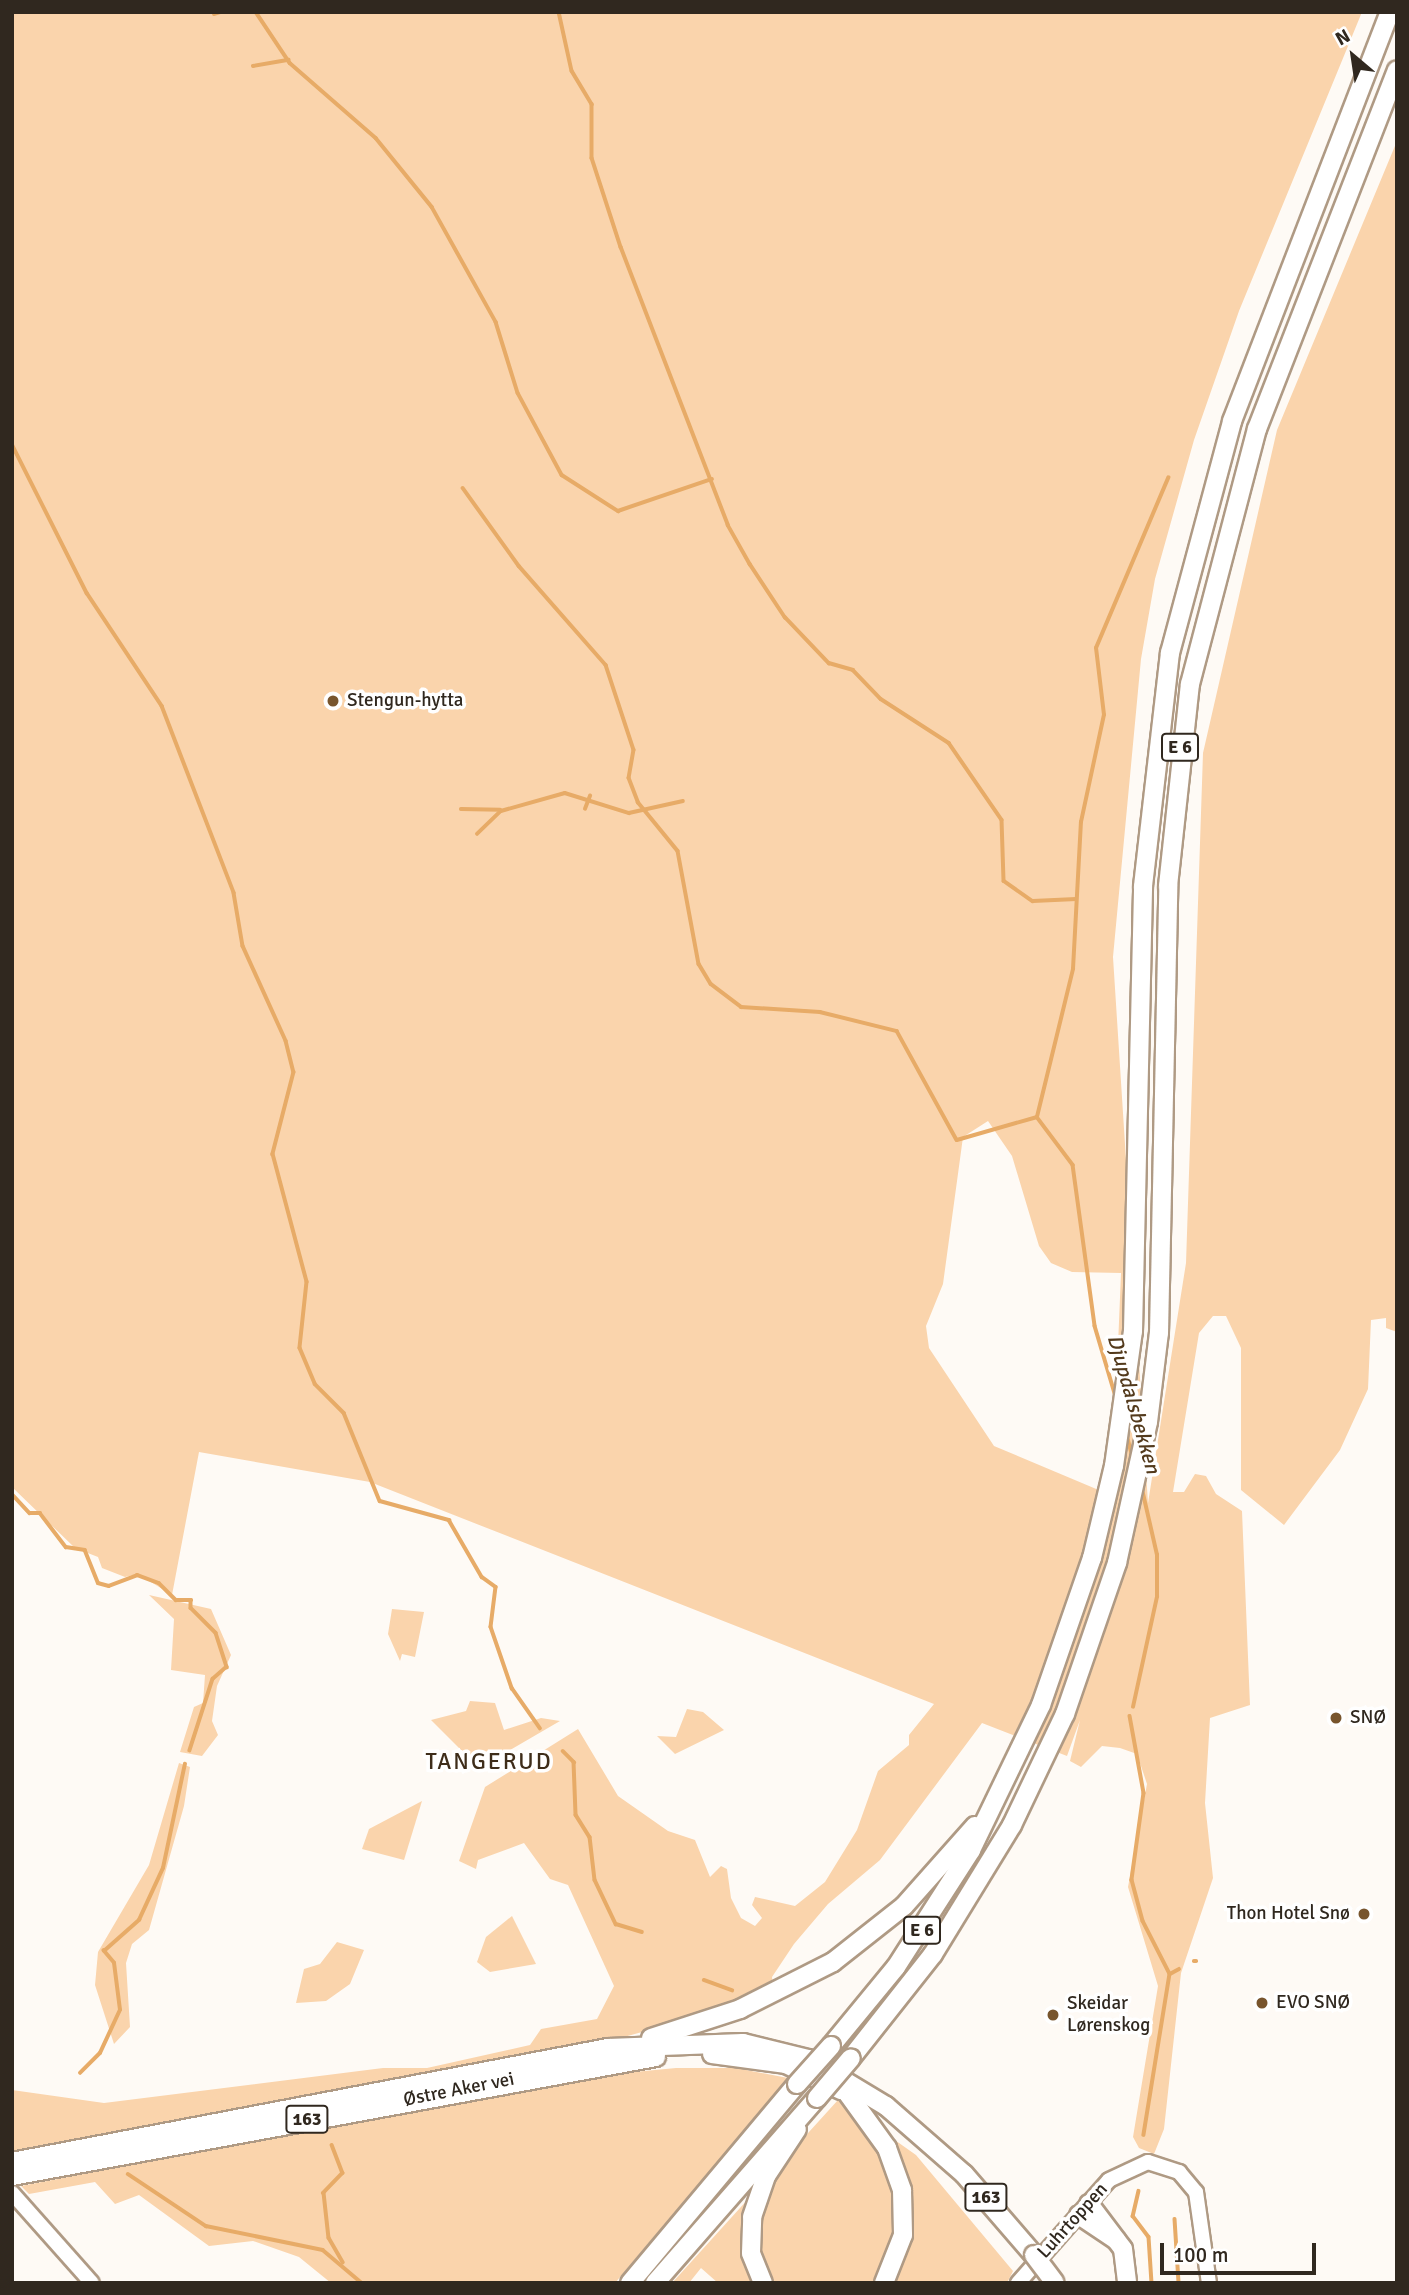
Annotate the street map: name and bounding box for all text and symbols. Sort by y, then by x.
north arrow [1318,21,1388,91]
text: N [1331,24,1354,51]
place label: Stengun-hytta [347,690,463,712]
marker: Stengun-hytta [325,693,341,709]
road number: E 6 [1161,732,1199,762]
water label: Djupdalsbekken [1102,1332,1166,1476]
place label: SNØ [1350,1707,1386,1729]
marker: SNØ [1328,1710,1344,1726]
district label: TANGERUD [426,1748,552,1776]
place label: Thon Hotel Snø [1227,1903,1350,1925]
marker: Thon Hotel Snø [1356,1906,1372,1922]
road number: E 6 [903,1916,941,1944]
place label: EVO SNØ [1276,1992,1350,2014]
place label: Skeidar Lørenskog [1067,1993,1150,2037]
marker: EVO SNØ [1254,1995,1270,2011]
marker: Skeidar Lørenskog [1045,2007,1061,2023]
street label: Østre Aker vei [402,2068,516,2112]
road number: 163 [284,2104,330,2134]
street label: Luhrtoppen [1033,2178,1113,2264]
road number: 163 [963,2182,1009,2211]
scale bar [1164,2228,1320,2272]
text: 100 m [1173,2242,1228,2268]

